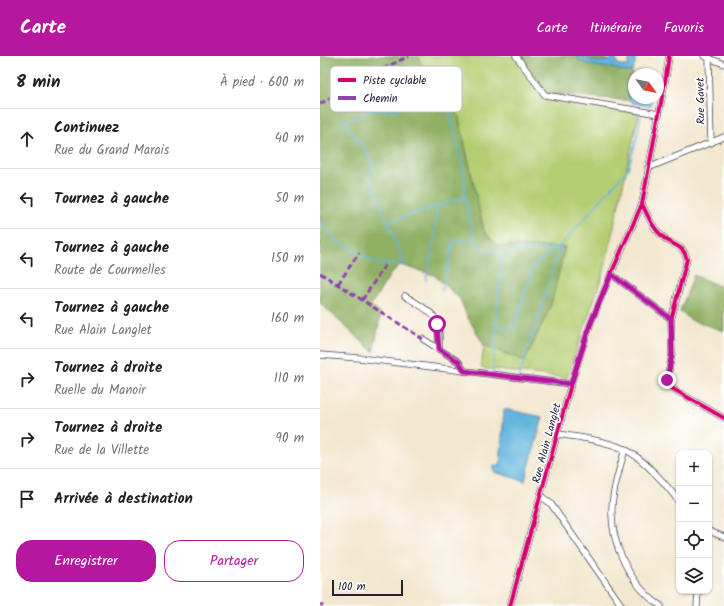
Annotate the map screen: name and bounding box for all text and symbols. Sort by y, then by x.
text: Carte [20,13,66,43]
text: Carte [536,17,568,39]
text: Itinéraire [590,17,642,39]
text: Favoris [664,17,704,39]
legend [330,66,462,112]
north arrow [628,68,664,104]
text: 8 min [16,69,60,96]
text: À pied · 600 m [220,72,304,93]
text: Piste cyclable [363,72,426,90]
street label: Rue Gavet [692,77,710,125]
text: Chemin [363,90,398,108]
text: Continuez [54,116,119,140]
icon: ahead [16,128,38,150]
text: 40 m [275,128,304,149]
text: Rue du Grand Marais [54,140,169,161]
text: Tournez à gauche [54,187,169,211]
icon: left [16,188,38,210]
text: 50 m [275,188,304,209]
text: Tournez à gauche [54,236,169,260]
icon: left [16,248,38,270]
text: 150 m [271,248,304,269]
text: Route de Courmelles [54,260,166,281]
text: Tournez à gauche [54,296,169,320]
icon: left [16,308,38,330]
text: 160 m [271,308,304,329]
route start [428,315,446,333]
text: Rue Alain Langlet [54,320,152,341]
text: Tournez à droite [54,356,162,380]
icon: right [16,368,38,390]
text: 110 m [274,368,304,389]
route end [658,371,676,389]
text: Ruelle du Manoir [54,380,146,401]
street label: Rue Alain Langlet [528,400,567,486]
text: Tournez à droite [54,416,162,440]
icon: right [16,428,38,450]
text: 90 m [276,428,304,449]
text: Rue de la Villette [54,440,149,461]
map controls [676,450,712,594]
button: + [676,450,712,486]
button: − [676,486,712,522]
text: Arrivée à destination [54,487,193,511]
icon: arrive [16,488,38,510]
button: locate [676,522,712,558]
button: Enregistrer [16,540,156,582]
button: Partager [164,540,304,582]
button: layers [676,558,712,594]
scale bar [332,578,403,597]
text: 100 m [338,578,366,596]

